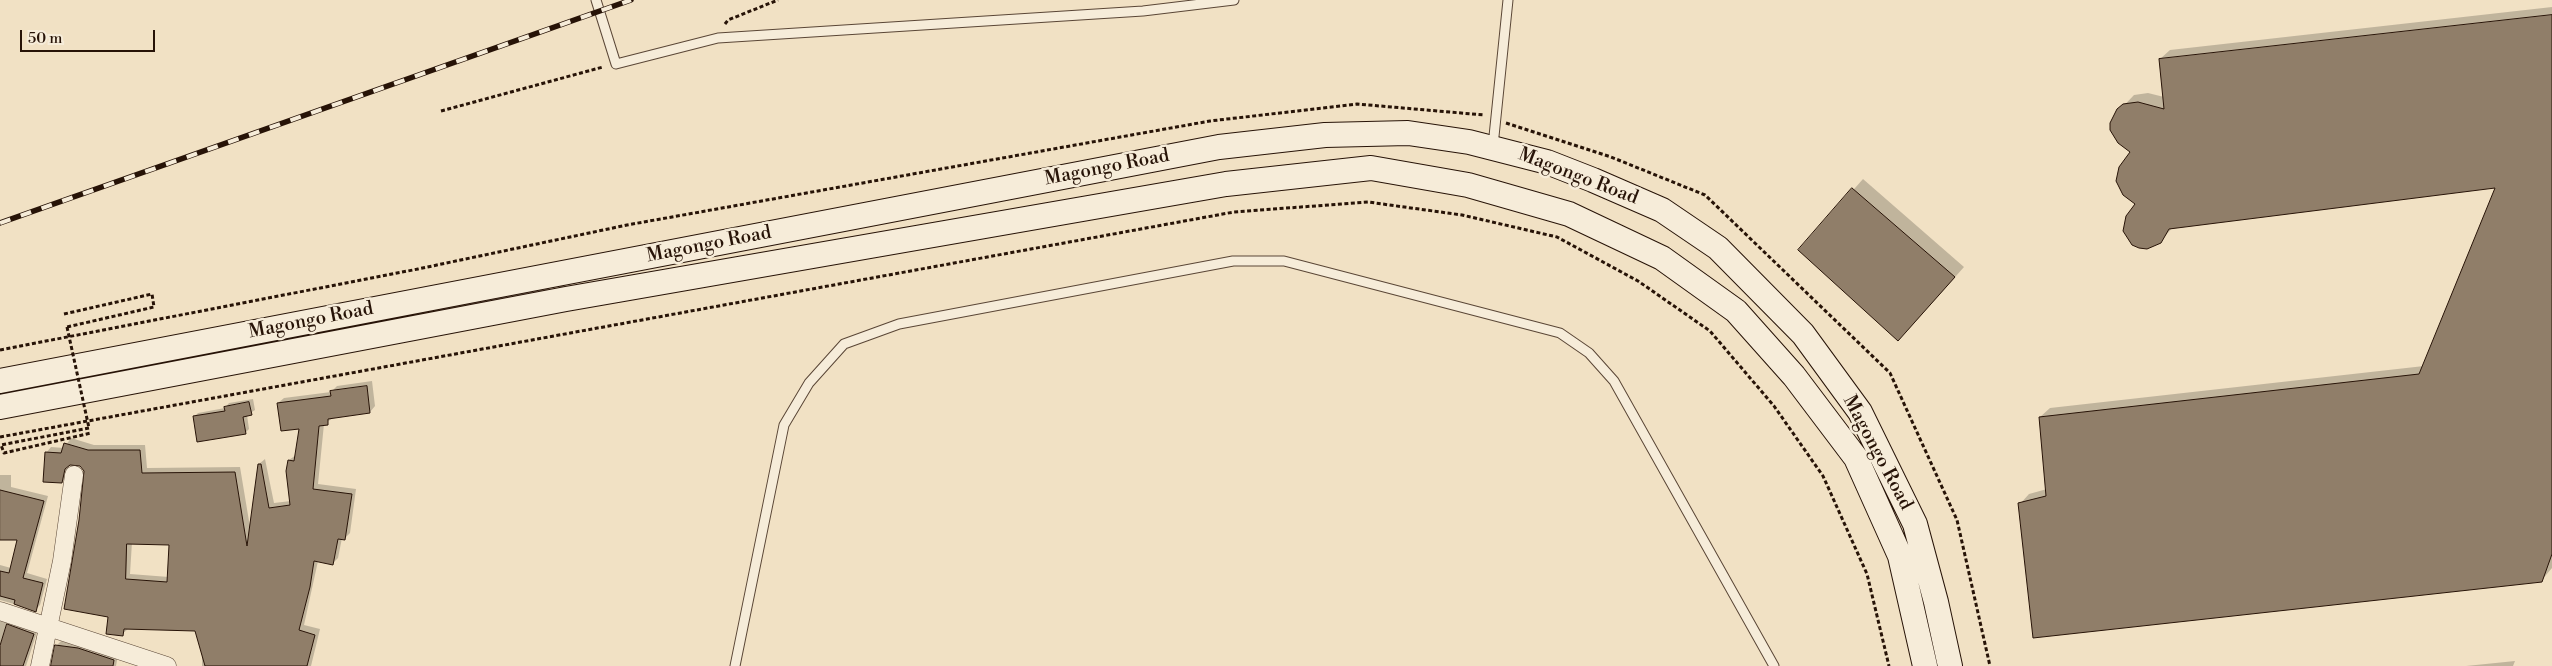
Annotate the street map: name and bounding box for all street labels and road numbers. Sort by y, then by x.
street label: Magongo Road [1515,144,1641,210]
street label: Magongo Road [1043,145,1171,191]
street label: Magongo Road [645,222,773,268]
street label: Magongo Road [247,298,375,344]
street label: Magongo Road [1837,392,1917,514]

